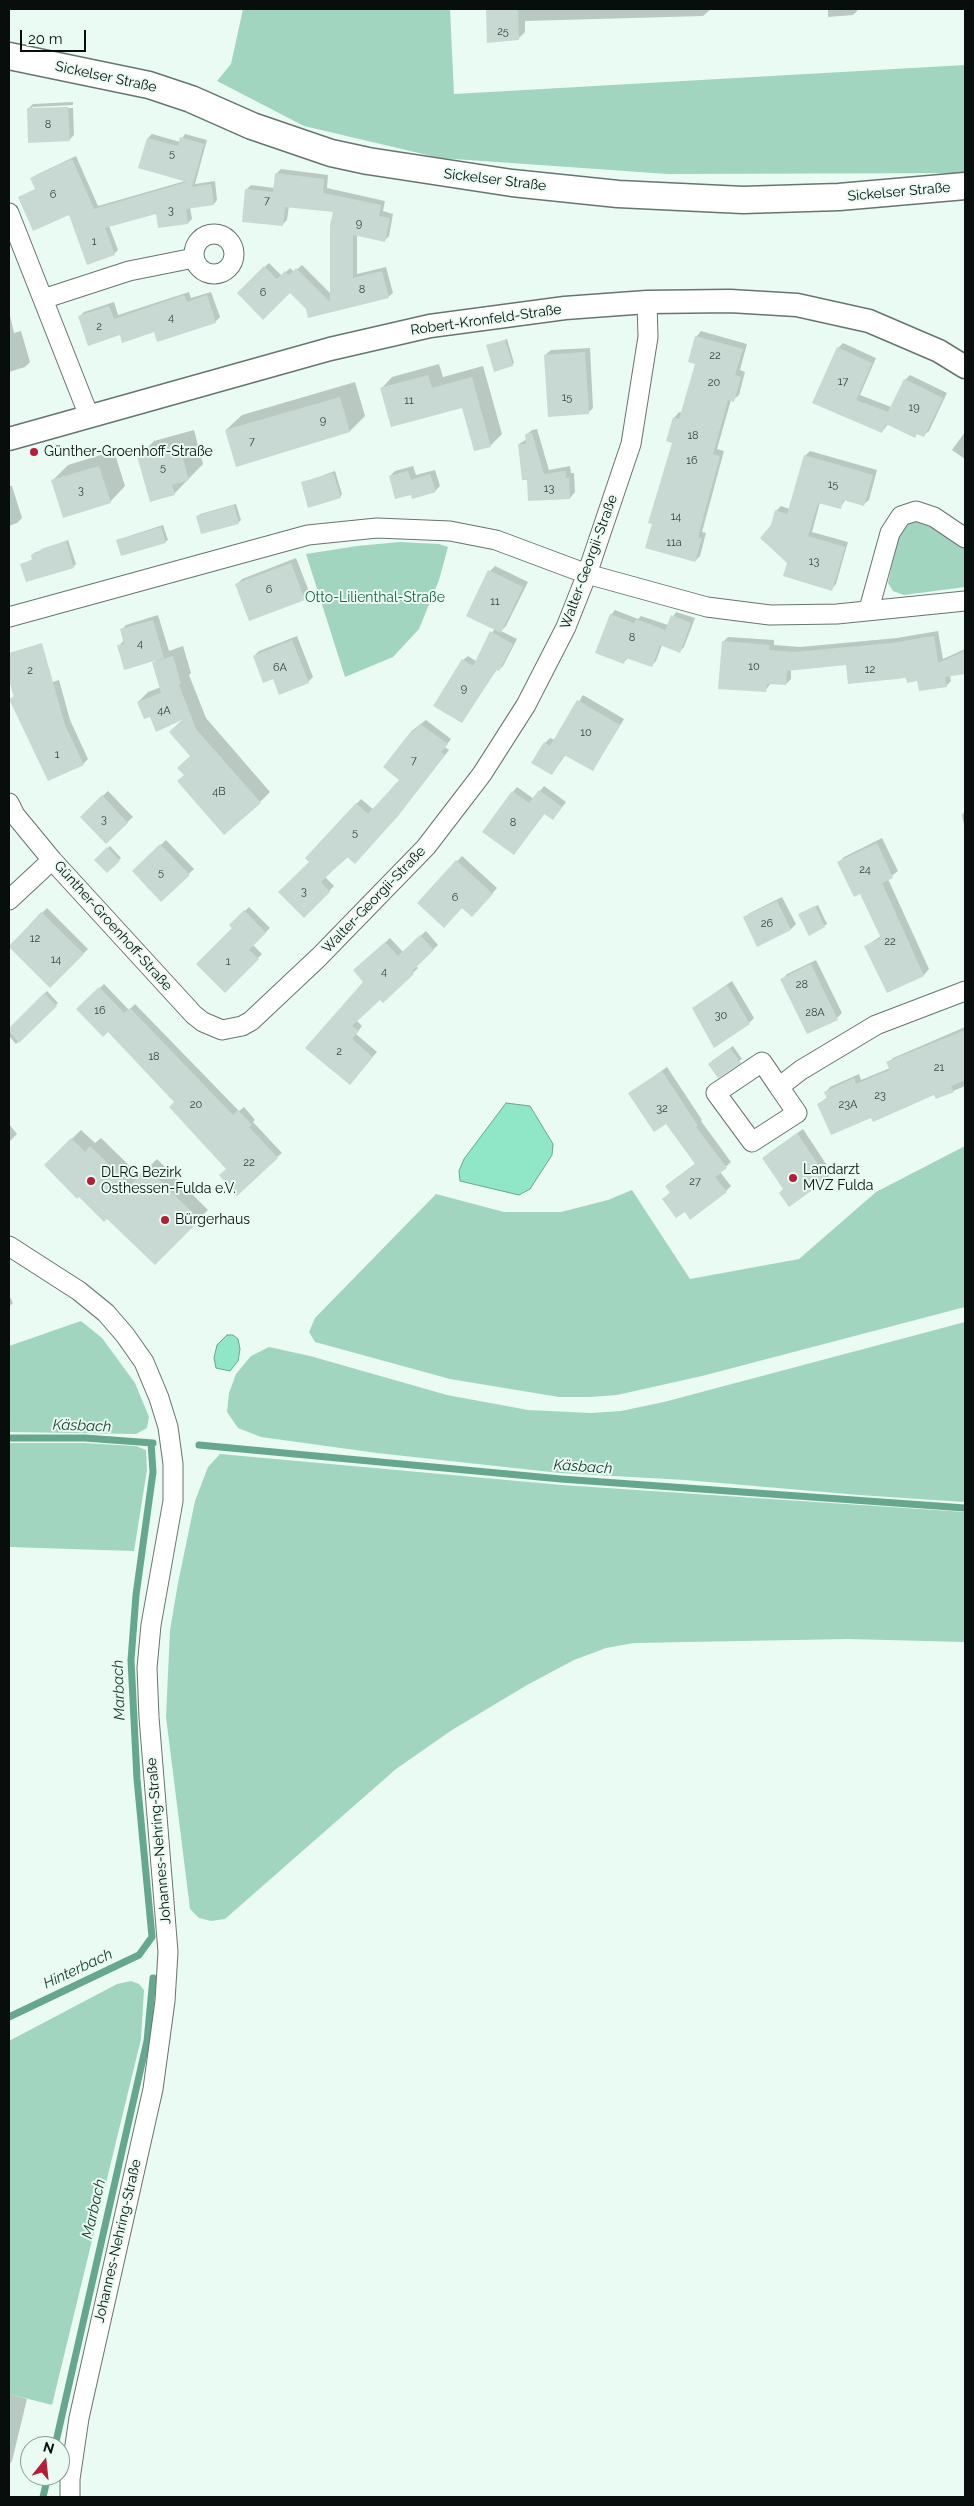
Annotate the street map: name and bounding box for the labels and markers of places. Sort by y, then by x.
place label: Günther-Groenhoff-Straße [44,444,213,460]
marker: Günther-Groenhoff-Straße [28,446,40,458]
place label: Landarzt MVZ Fulda [803,1162,873,1194]
place label: DLRG Bezirk Osthessen-Fulda e.V. [101,1165,236,1198]
marker: Landarzt MVZ Fulda [787,1172,799,1184]
marker: DLRG Bezirk Osthessen-Fulda e.V. [85,1175,97,1187]
place label: Bürgerhaus [175,1212,250,1228]
marker: Bürgerhaus [159,1214,171,1226]

